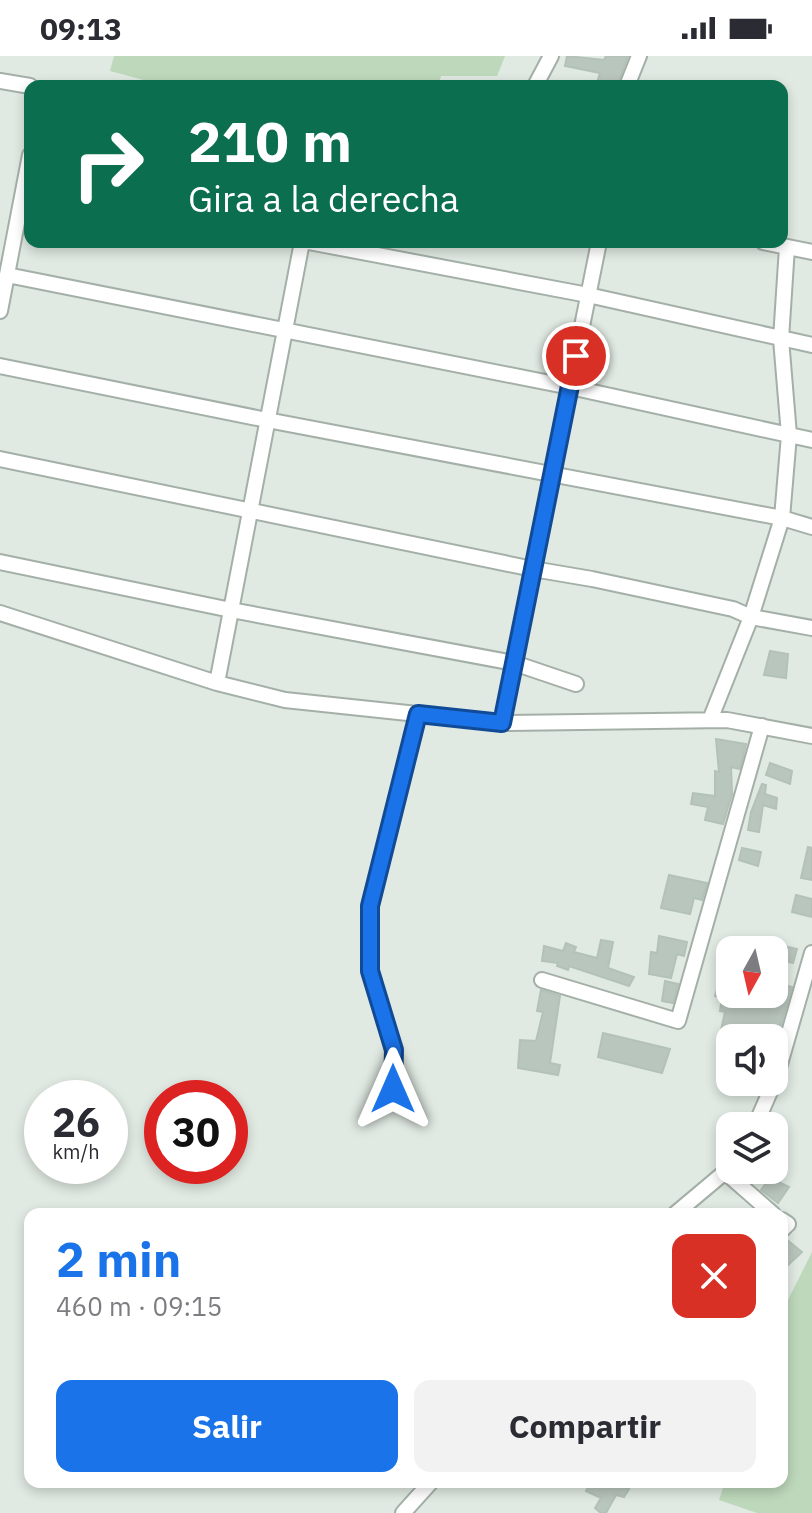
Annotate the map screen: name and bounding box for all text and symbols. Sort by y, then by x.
text: 09:13 [40,9,122,48]
text: 210 m [188,105,352,177]
icon: right [56,112,160,216]
text: Gira a la derecha [188,175,459,222]
pin [542,322,610,390]
icon: arrive [554,334,598,378]
north arrow [716,936,788,1008]
map controls [716,936,788,1184]
button: sound [716,1024,788,1096]
position arrow [351,1047,435,1131]
speed limit sign: 30 [144,1080,248,1184]
text: 26 [52,1096,100,1148]
button: layers [716,1112,788,1184]
text: km/h [52,1138,100,1165]
text: 2 min [56,1228,181,1290]
button: close [672,1234,756,1318]
text: 460 m · 09:15 [56,1289,222,1323]
button: Salir [56,1380,398,1472]
button: Compartir [414,1380,756,1472]

